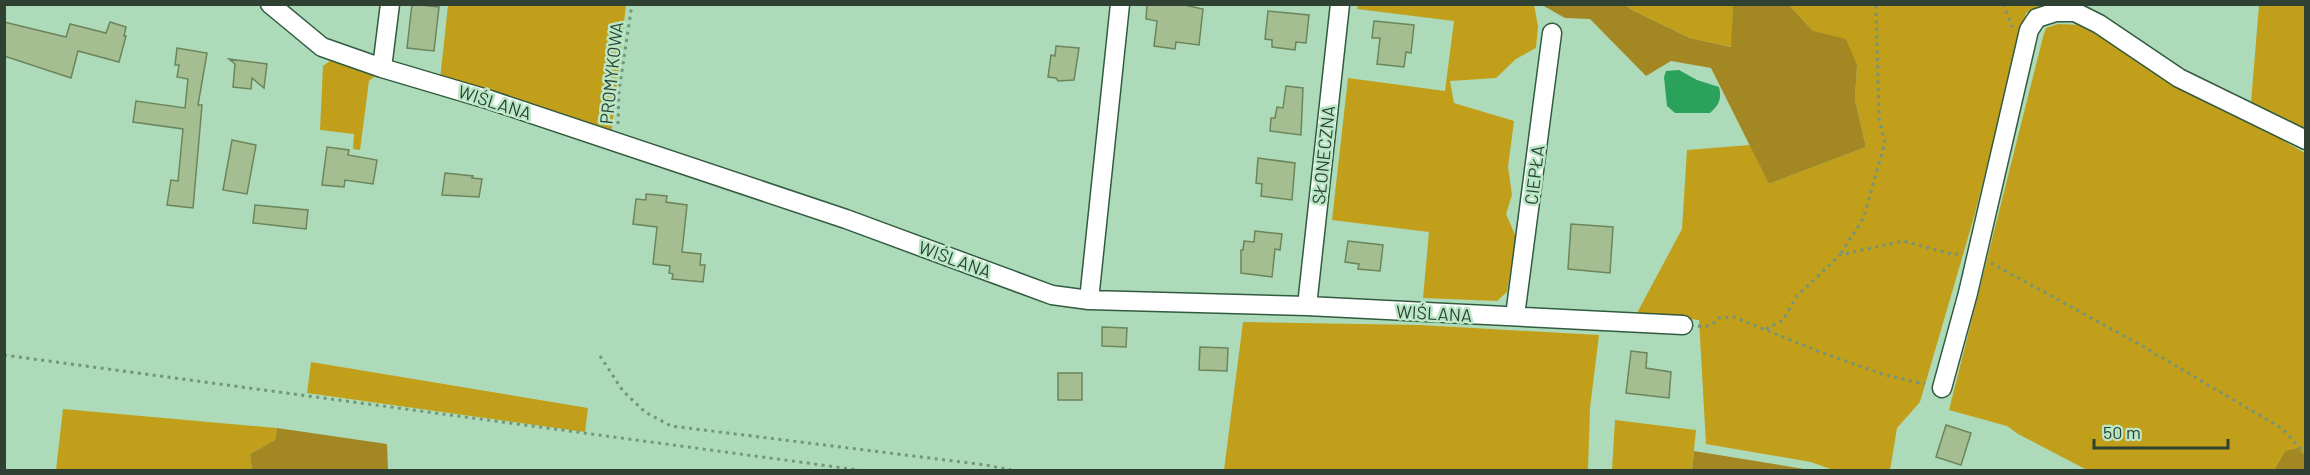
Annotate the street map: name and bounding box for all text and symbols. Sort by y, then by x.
street label: PROMYKOWA [595,21,627,125]
street label: WIŚLANA [455,80,535,124]
street label: SŁONECZNA [1307,104,1339,205]
street label: CIEPŁA [1519,144,1549,206]
street label: WIŚLANA [916,236,995,282]
street label: WIŚLANA [1395,300,1473,326]
scale bar [2094,412,2228,450]
text: 50 m [2103,421,2141,443]

